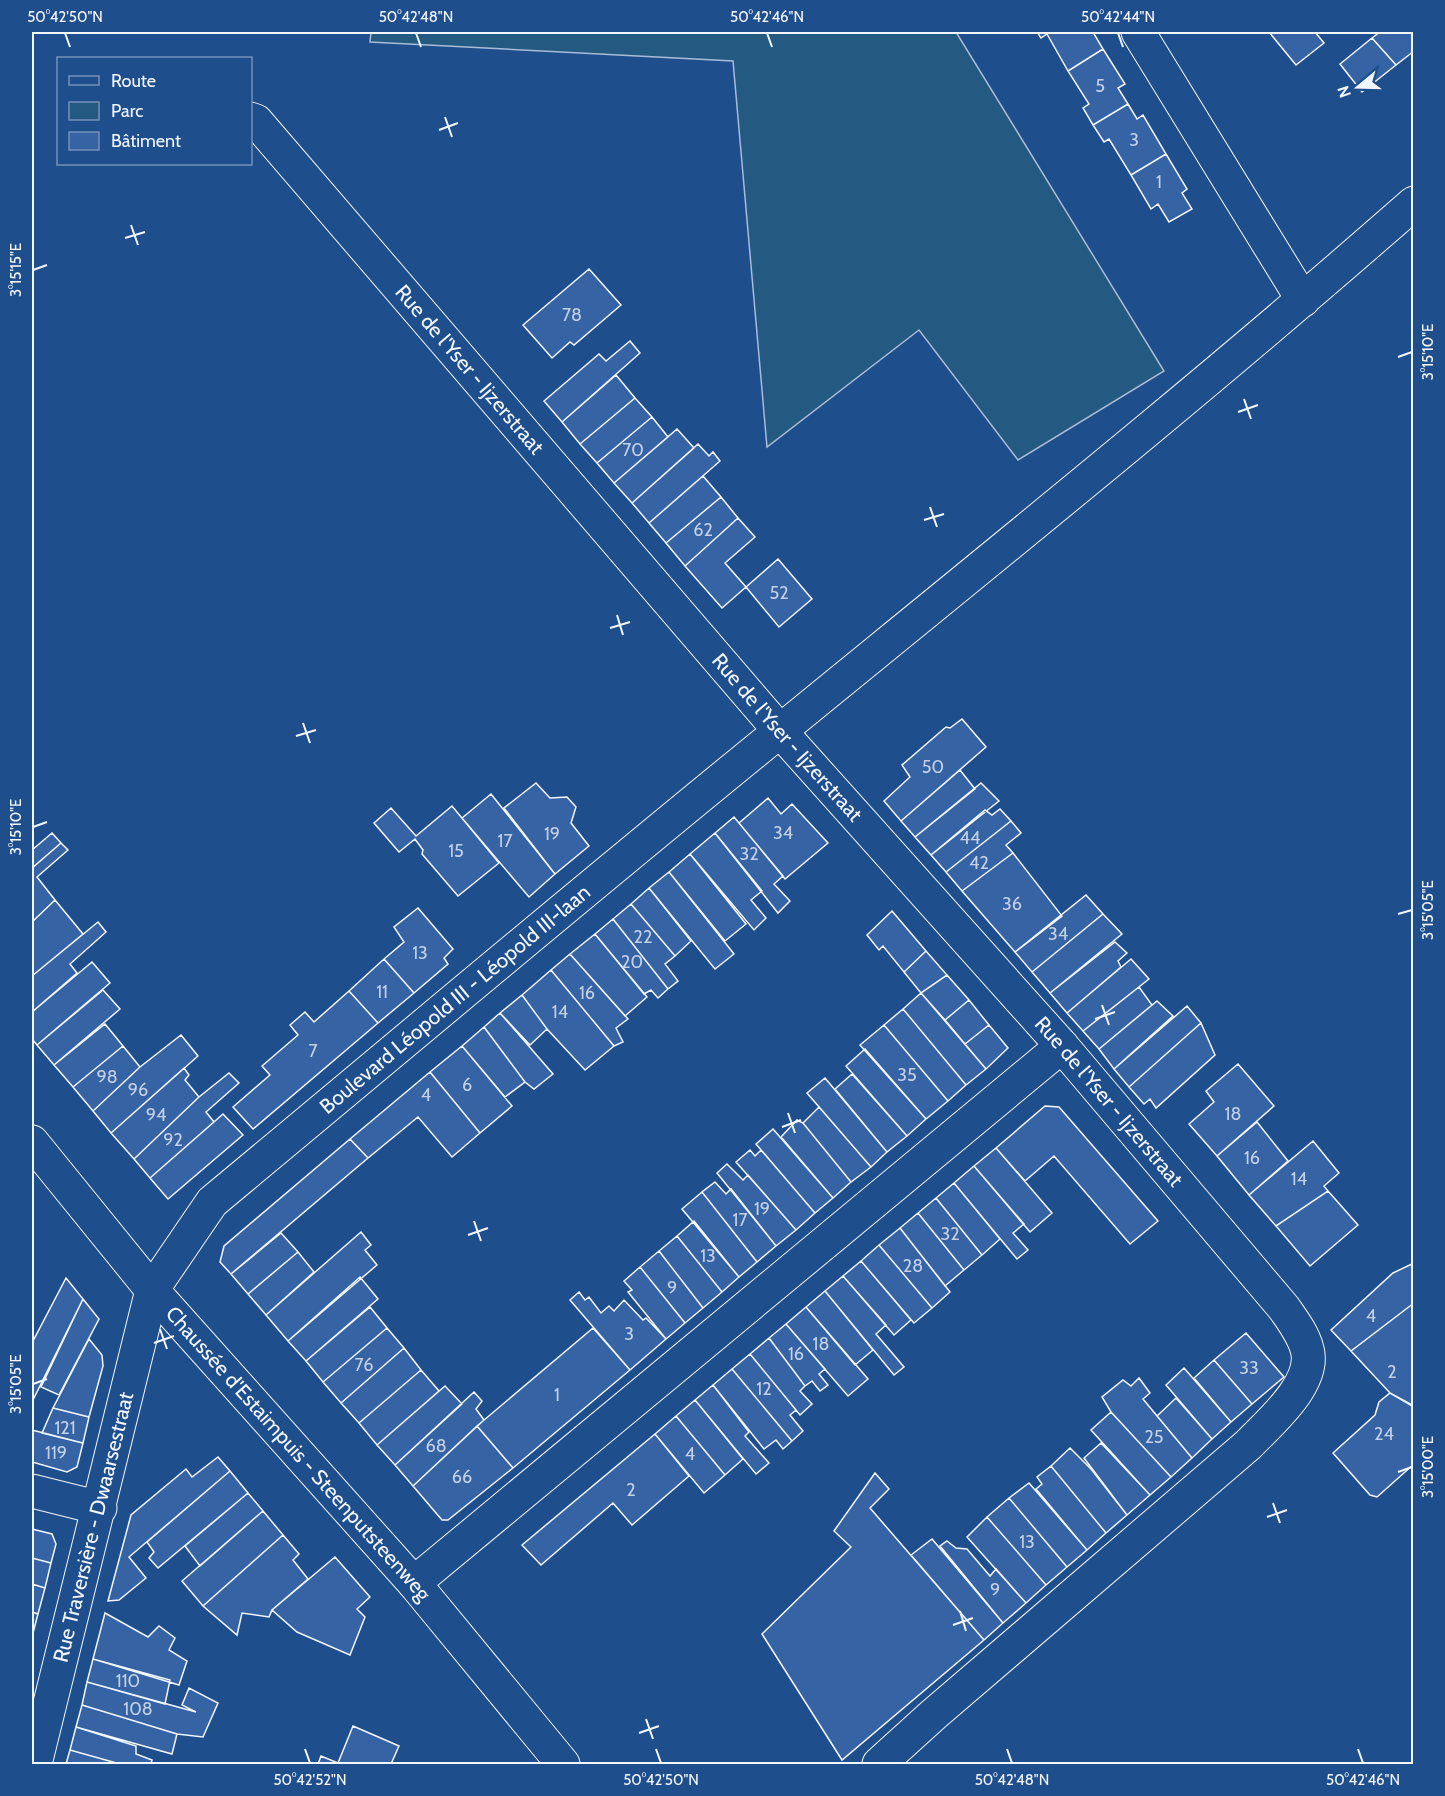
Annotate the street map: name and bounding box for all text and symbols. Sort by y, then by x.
text: 50°42'50"N [27,8,103,26]
text: 50°42'48"N [379,8,453,26]
text: 50°42'46"N [730,8,804,26]
text: 50°42'44"N [1081,8,1155,26]
legend [57,57,252,165]
north arrow [1328,57,1388,117]
text: Route [111,70,156,92]
house number: 5 [1095,75,1105,97]
text: N [1333,83,1355,100]
text: Parc [111,100,143,122]
house number: 3 [1129,129,1139,151]
text: Bâtiment [111,130,181,152]
house number: 1 [1156,171,1162,193]
text: 3°15'15"E [7,243,25,297]
street label: Rue de l'Yser - Ijzerstraat [390,279,550,459]
house number: 78 [562,304,582,326]
text: 3°15'10"E [1419,324,1437,380]
house number: 70 [622,439,644,461]
house number: 62 [693,519,713,541]
house number: 52 [769,582,789,604]
street label: Rue de l'Yser - Ijzerstraat [707,648,868,826]
house number: 50 [922,756,944,778]
text: 3°15'10"E [7,799,25,855]
house number: 34 [773,822,793,844]
house number: 19 [544,823,560,845]
house number: 44 [960,827,980,849]
house number: 17 [498,830,512,852]
house number: 15 [448,840,464,862]
house number: 32 [739,843,759,865]
house number: 42 [969,852,989,874]
street label: Boulevard Léopold III - Léopold III-laan [314,879,595,1119]
text: 3°15'05"E [1419,880,1437,940]
house number: 36 [1002,893,1022,915]
house number: 34 [1048,923,1068,945]
house number: 22 [634,926,652,948]
house number: 13 [412,942,428,964]
house number: 20 [621,951,643,973]
house number: 11 [376,981,388,1003]
house number: 16 [579,982,595,1004]
house number: 14 [552,1001,568,1023]
street label: Rue de l'Yser - Ijzerstraat [1030,1011,1189,1191]
house number: 7 [308,1040,318,1062]
house number: 35 [897,1064,917,1086]
house number: 98 [96,1066,118,1088]
house number: 6 [462,1074,472,1096]
house number: 96 [128,1079,148,1101]
house number: 4 [421,1084,431,1106]
house number: 18 [1225,1103,1241,1125]
house number: 94 [146,1104,166,1126]
house number: 92 [163,1129,183,1151]
house number: 16 [1244,1147,1260,1169]
house number: 14 [1291,1168,1307,1190]
house number: 19 [754,1198,770,1220]
house number: 17 [733,1209,747,1231]
house number: 32 [940,1223,960,1245]
house number: 13 [700,1245,716,1267]
house number: 28 [903,1255,923,1277]
house number: 9 [667,1277,677,1299]
street label: Chaussée d'Estaimpuis - Steenputsteenweg [161,1301,437,1606]
house number: 4 [1366,1305,1376,1327]
house number: 3 [624,1323,634,1345]
house number: 18 [813,1333,829,1355]
house number: 16 [788,1343,804,1365]
text: 3°15'05"E [7,1354,25,1414]
house number: 76 [355,1354,373,1376]
house number: 33 [1239,1357,1259,1379]
house number: 2 [1387,1361,1397,1383]
house number: 12 [756,1378,772,1400]
house number: 1 [554,1384,560,1406]
street label: Rue Traversière - Dwaarsestraat [48,1389,138,1665]
house number: 121 [54,1417,76,1439]
house number: 24 [1374,1423,1394,1445]
house number: 25 [1144,1426,1164,1448]
house number: 68 [425,1435,447,1457]
text: 3°15'00"E [1419,1436,1437,1498]
house number: 119 [45,1442,67,1464]
house number: 4 [685,1443,695,1465]
house number: 66 [452,1466,472,1488]
house number: 2 [626,1479,636,1501]
house number: 13 [1019,1531,1035,1553]
house number: 9 [990,1579,1000,1601]
house number: 110 [116,1670,140,1692]
house number: 108 [123,1698,153,1720]
text: 50°42'52"N [273,1771,347,1789]
text: 50°42'50"N [623,1771,699,1789]
text: 50°42'48"N [975,1771,1049,1789]
text: 50°42'46"N [1326,1771,1400,1789]

